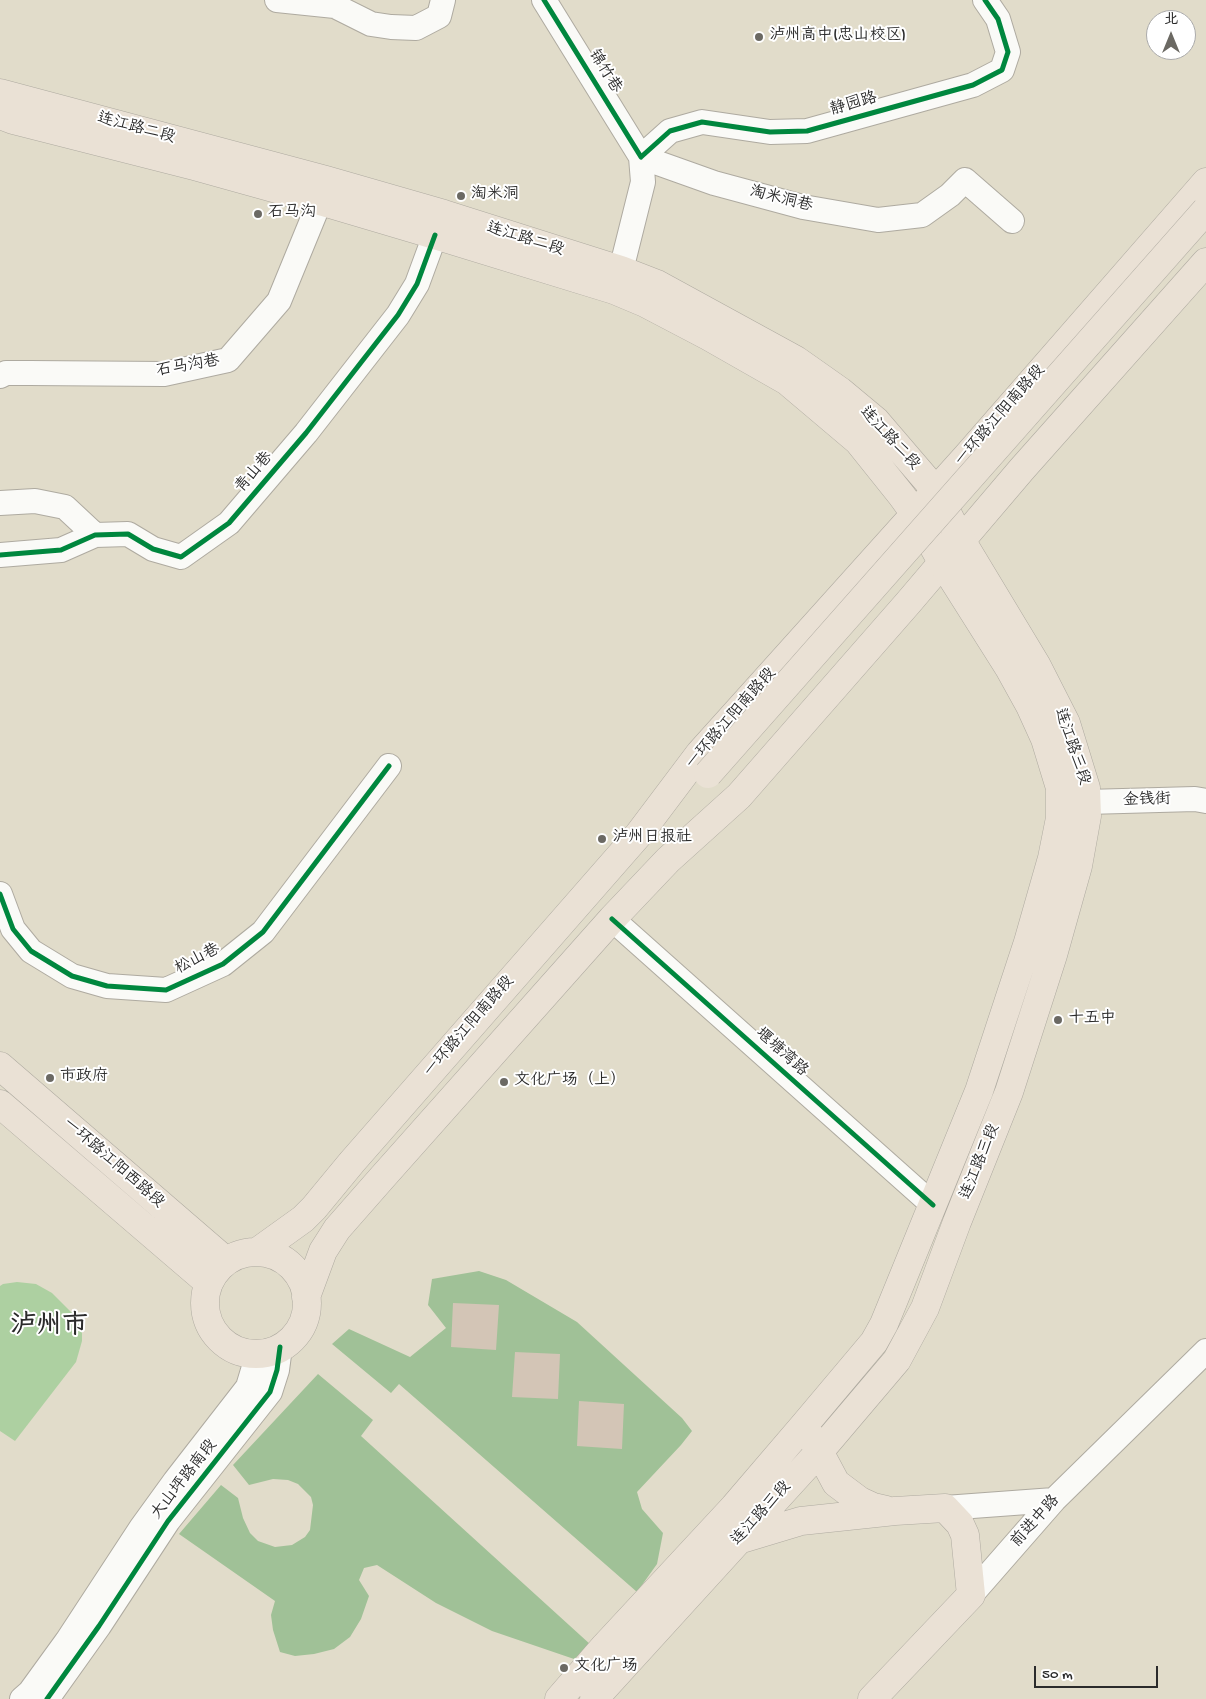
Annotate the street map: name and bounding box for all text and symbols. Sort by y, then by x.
north arrow [1146,10,1196,60]
text: 北 [1164,12,1178,29]
place label: 泸州高中(忠山校区) [769,27,906,47]
marker: 泸州高中(忠山校区) [753,31,765,43]
street label: 锦竹巷 [583,47,625,97]
street label: 静园路 [828,89,880,121]
street label: 连江路二段 [95,109,177,149]
street label: 淘米洞巷 [748,183,814,217]
place label: 淘米洞 [471,186,519,206]
marker: 淘米洞 [455,190,467,202]
place label: 石马沟 [268,204,316,224]
marker: 石马沟 [252,208,264,220]
street label: 连江路二段 [484,219,566,261]
street label: 石马沟巷 [155,352,221,382]
street label: 一环路江阳南路段 [952,361,1050,471]
street label: 连江路二段 [855,403,923,475]
street label: 青山巷 [232,449,278,497]
street label: 一环路江阳南路段 [683,664,781,774]
street label: 连江路三段 [1049,706,1093,788]
street label: 金钱街 [1123,791,1171,811]
place label: 泸州日报社 [612,829,692,849]
marker: 泸州日报社 [596,833,608,845]
street label: 松山巷 [172,941,224,979]
street label: 一环路江阳南路段 [421,972,519,1082]
place label: 十五中 [1068,1010,1116,1030]
marker: 十五中 [1052,1014,1064,1026]
street label: 堰塘湾路 [751,1024,811,1082]
place label: 市政府 [60,1068,108,1088]
marker: 市政府 [44,1072,56,1084]
place label: 文化广场（上） [514,1072,626,1092]
marker: 文化广场（上） [498,1076,510,1088]
street label: 一环路江阳西路段 [58,1115,168,1213]
street label: 连江路三段 [957,1121,1005,1203]
district label: 泸州市 [10,1312,88,1344]
street label: 大山坪路南段 [148,1436,222,1524]
street label: 连江路三段 [728,1478,796,1550]
street label: 前进中路 [1007,1492,1065,1552]
scale bar [1036,1656,1160,1688]
place label: 文化广场 [574,1658,638,1678]
marker: 文化广场 [558,1662,570,1674]
text: 50 m [1042,1666,1073,1684]

